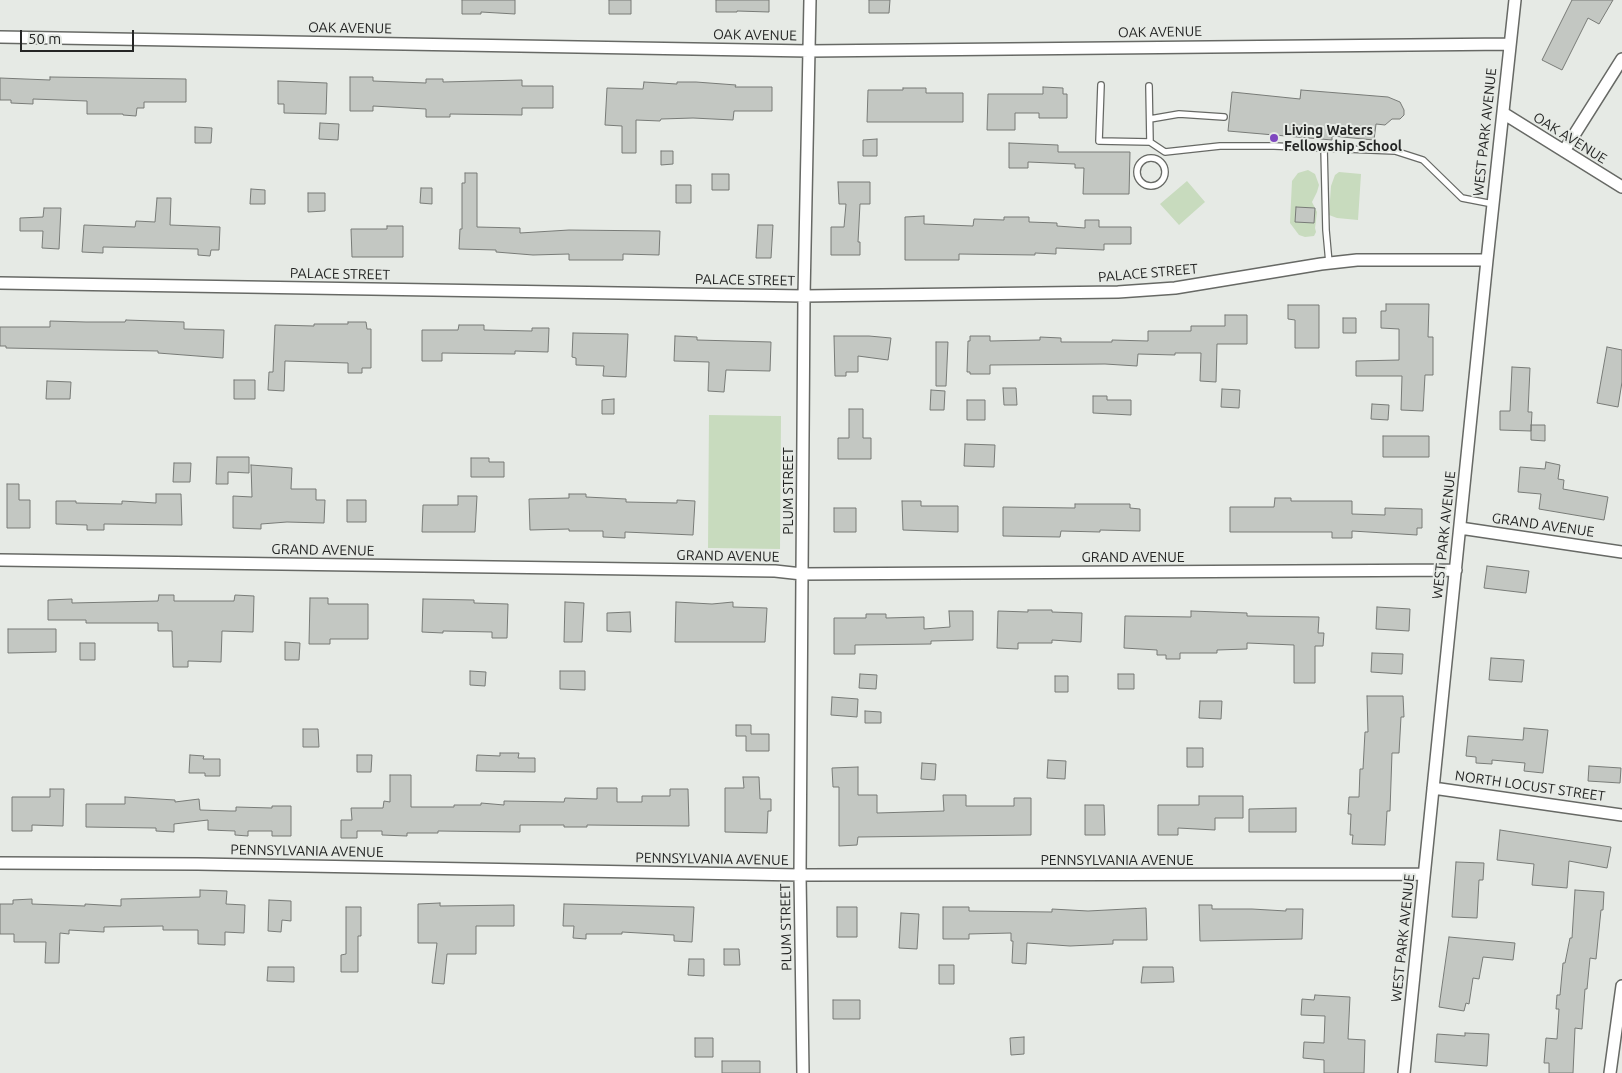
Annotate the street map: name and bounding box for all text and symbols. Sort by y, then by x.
street label: OAK AVENUE [308,19,392,37]
scale bar [22,20,136,52]
street label: OAK AVENUE [1118,23,1202,41]
street label: OAK AVENUE [713,26,797,44]
text: 50 m [28,30,61,47]
street label: WEST PARK AVENUE [1470,67,1500,197]
street label: OAK AVENUE [1530,109,1610,167]
place label: Living Waters Fellowship School [1284,122,1402,154]
marker: Living Waters Fellowship School [1268,132,1280,144]
street label: PALACE STREET [1097,260,1199,286]
street label: PALACE STREET [290,265,390,283]
street label: PALACE STREET [695,271,795,289]
street label: PLUM STREET [780,447,796,535]
street label: WEST PARK AVENUE [1429,470,1459,600]
street label: GRAND AVENUE [1491,510,1595,540]
street label: GRAND AVENUE [271,541,375,559]
street label: GRAND AVENUE [676,547,780,565]
street label: GRAND AVENUE [1081,549,1185,565]
street label: NORTH LOCUST STREET [1454,767,1606,805]
street label: PENNSYLVANIA AVENUE [230,841,384,861]
street label: PENNSYLVANIA AVENUE [635,849,789,869]
street label: PENNSYLVANIA AVENUE [1040,852,1194,868]
street label: WEST PARK AVENUE [1388,873,1418,1003]
street label: PLUM STREET [777,883,795,971]

